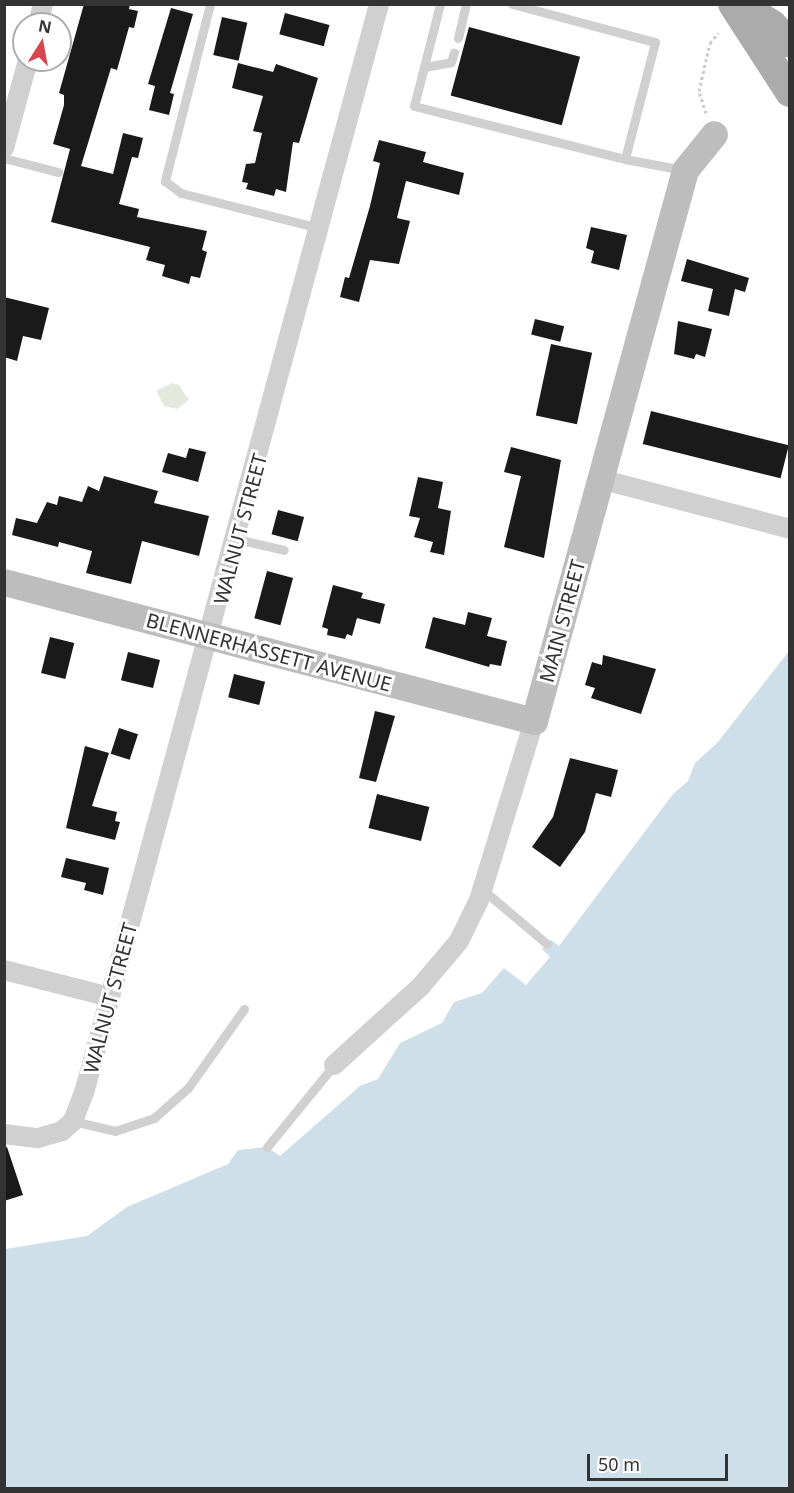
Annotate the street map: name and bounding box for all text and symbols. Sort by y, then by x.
north arrow [12,12,72,72]
text: N [37,14,54,38]
street label: WALNUT STREET [208,451,272,607]
street label: MAIN STREET [534,557,590,685]
street label: BLENNERHASSETT AVENUE [144,608,394,696]
street label: WALNUT STREET [78,920,142,1076]
scale bar [590,1442,731,1480]
text: 50 m [598,1452,640,1476]

